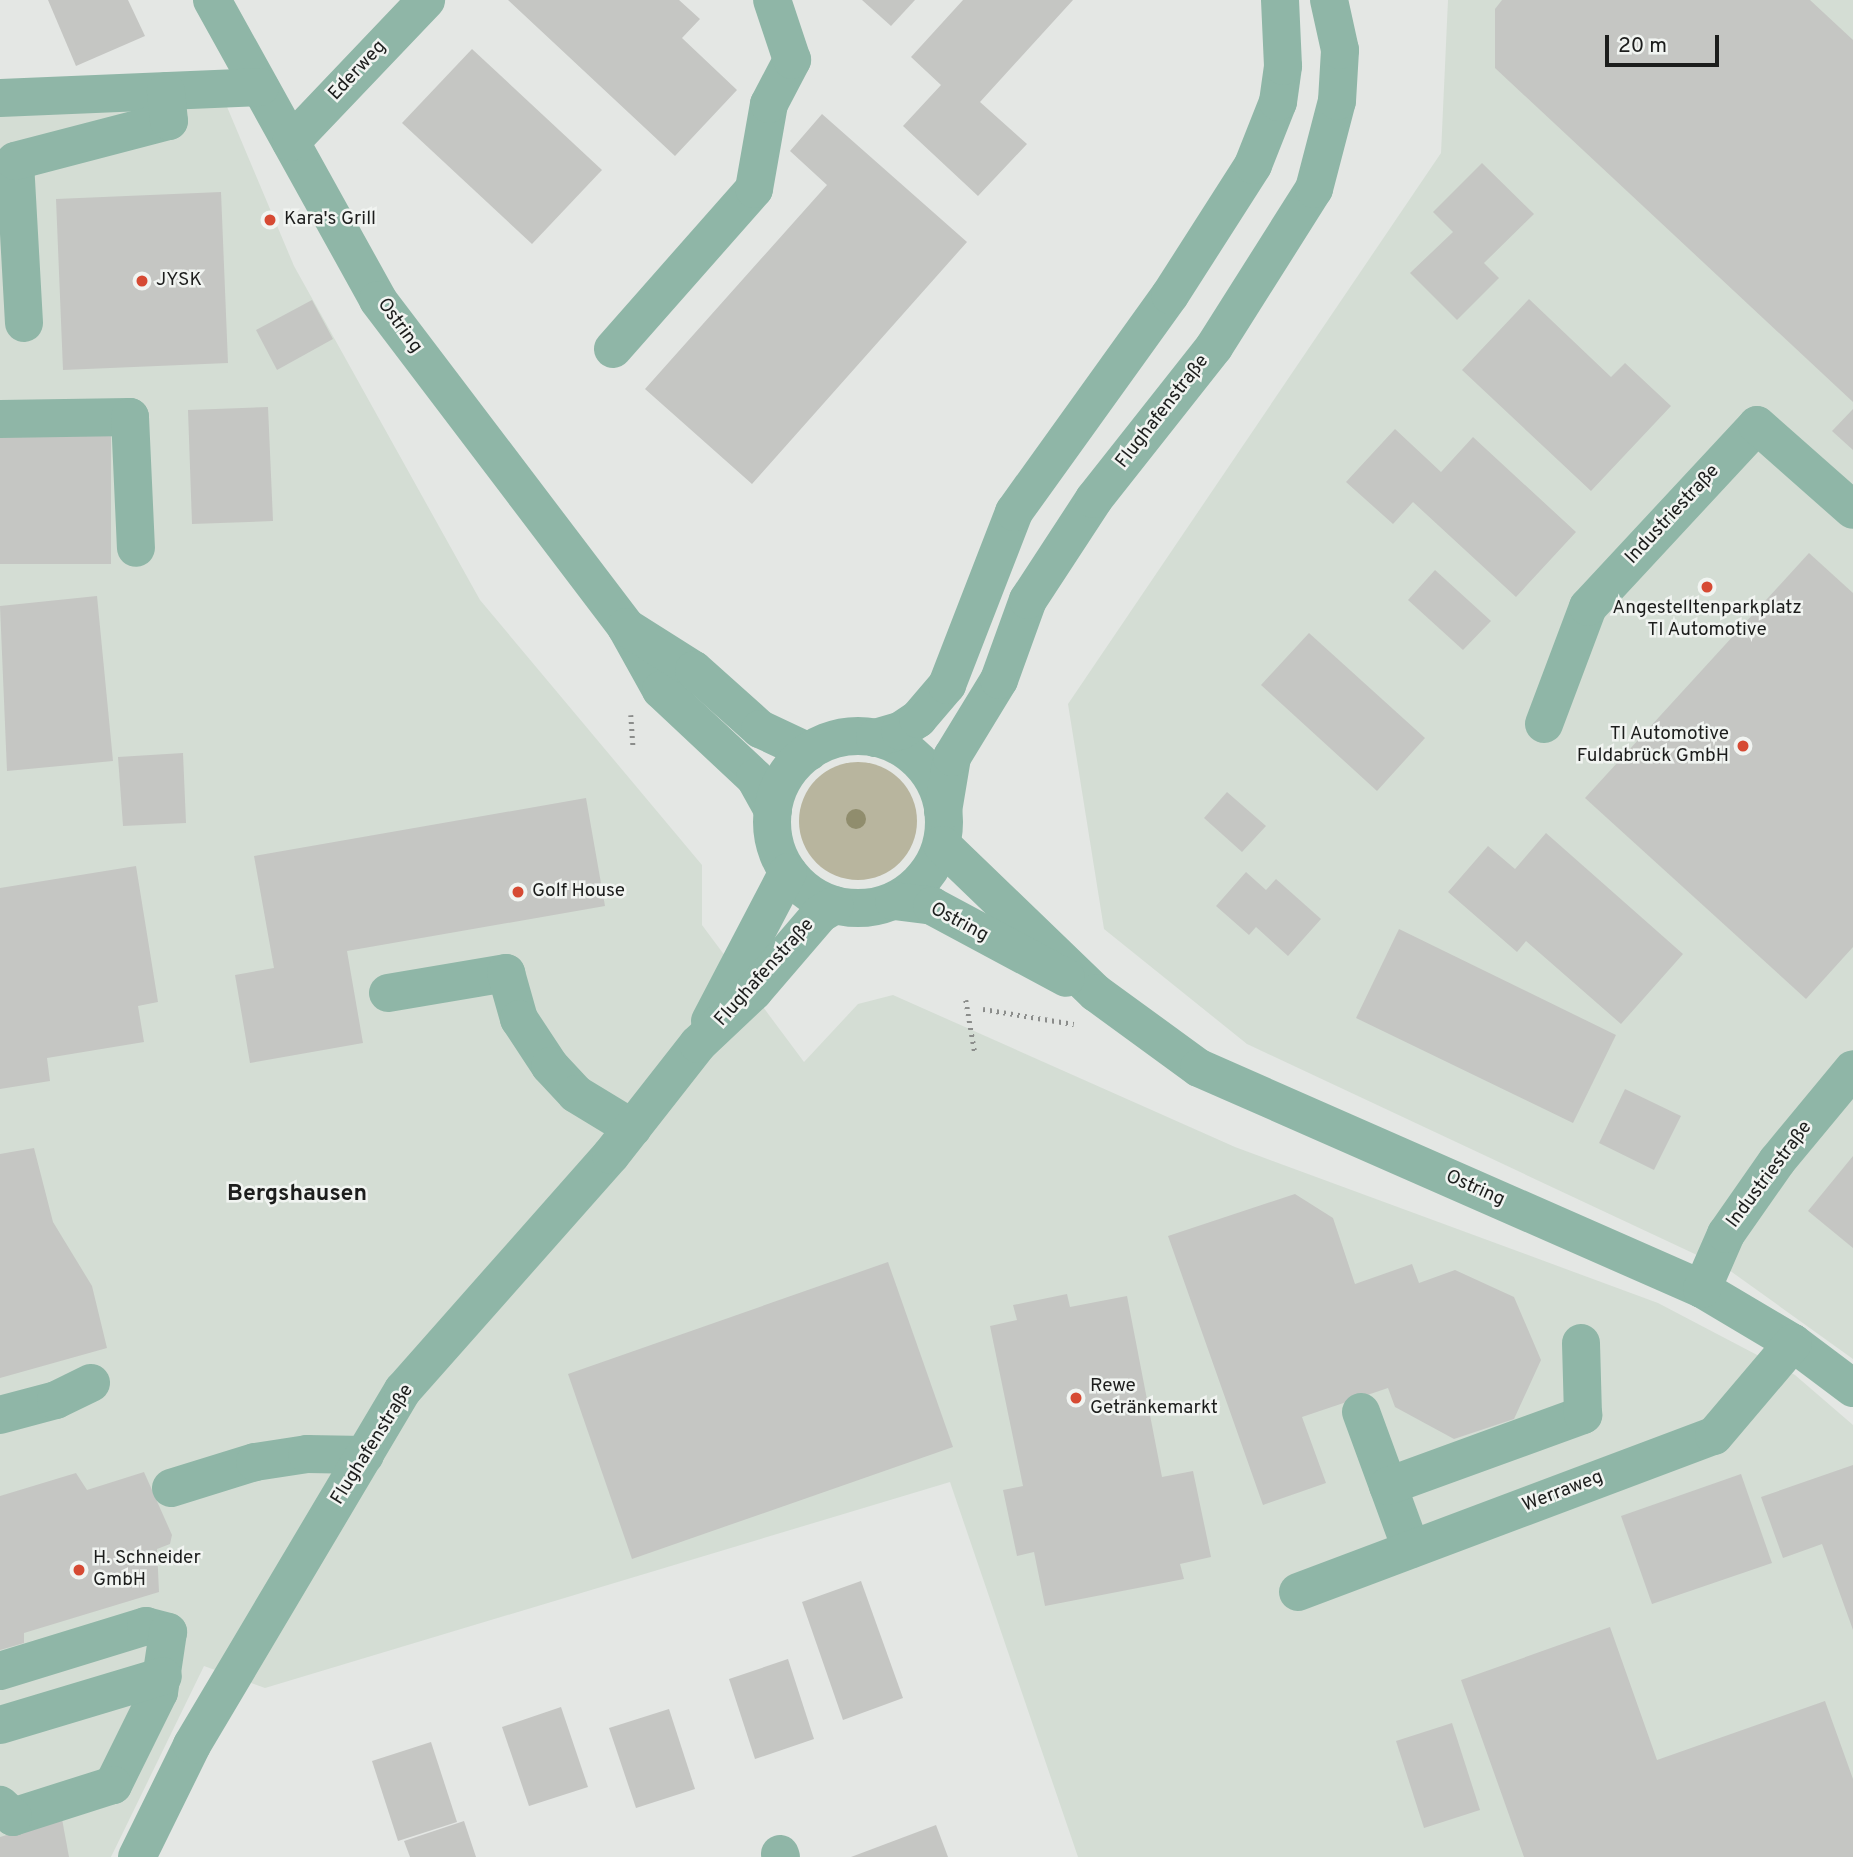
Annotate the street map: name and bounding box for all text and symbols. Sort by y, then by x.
scale bar [1608,21,1722,65]
text: 20 m [1618,33,1667,60]
street label: Ederweg [324,36,392,106]
place label: Kara's Grill [284,209,376,231]
marker: Kara's Grill [262,212,278,228]
place label: JYSK [156,270,202,292]
marker: JYSK [134,273,150,289]
street label: Ostring [371,294,427,358]
street label: Flughafenstraße [1112,351,1214,473]
street label: Industriestraße [1621,460,1725,570]
marker: Angestelltenparkplatz TI Automotive [1699,579,1715,595]
place label: Angestelltenparkplatz TI Automotive [1612,598,1802,642]
place label: TI Automotive Fuldabrück GmbH [1577,724,1729,768]
marker: TI Automotive Fuldabrück GmbH [1735,738,1751,754]
place label: Golf House [532,881,625,903]
marker: Golf House [510,884,526,900]
street label: Ostring [926,898,992,948]
street label: Flughafenstraße [711,914,819,1032]
street label: Industriestraße [1722,1117,1818,1233]
street label: Ostring [1442,1166,1508,1212]
district label: Bergshausen [227,1181,367,1209]
place label: Rewe Getränkemarkt [1090,1376,1218,1420]
street label: Flughafenstraße [327,1381,419,1509]
marker: Rewe Getränkemarkt [1068,1390,1084,1406]
street label: Werraweg [1519,1466,1607,1518]
place label: H. Schneider GmbH [93,1548,201,1592]
marker: H. Schneider GmbH [71,1562,87,1578]

